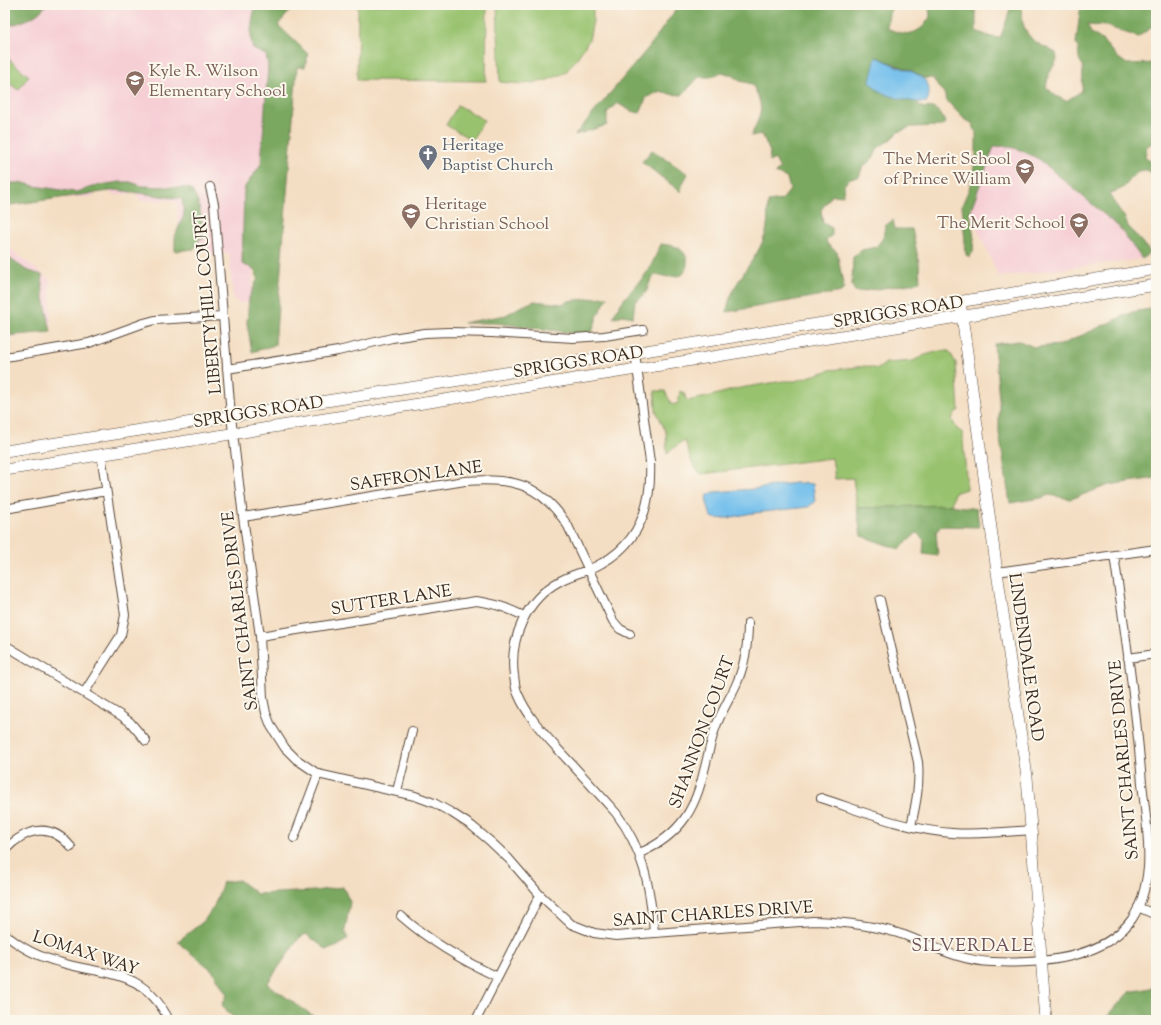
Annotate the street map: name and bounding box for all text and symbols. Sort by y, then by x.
place label: Kyle R. Wilson Elementary School [149,60,286,104]
school or university icon: Kyle R. Wilson Elementary School [124,69,146,97]
place label: Heritage Baptist Church [442,134,554,178]
church icon: Heritage Baptist Church [417,143,439,171]
place label: The Merit School of Prince William [883,148,1011,192]
school or university icon: The Merit School of Prince William [1014,157,1036,185]
place label: Heritage Christian School [425,193,550,237]
school or university icon: Heritage Christian School [400,202,422,230]
street label: LIBERTY HILL COURT [189,211,229,395]
school or university icon: The Merit School [1068,211,1090,239]
place label: The Merit School [937,212,1065,236]
street label: SPRIGGS ROAD [831,291,965,335]
street label: SPRIGGS ROAD [511,341,645,385]
street label: SPRIGGS ROAD [191,391,325,435]
street label: SAFFRON LANE [349,456,484,498]
street label: SAINT CHARLES DRIVE [217,510,265,712]
street label: LINDENDALE ROAD [1001,571,1049,743]
street label: SUTTER LANE [329,580,453,622]
street label: SHANNON COURT [664,653,742,812]
street label: SAINT CHARLES DRIVE [1104,659,1146,861]
street label: SAINT CHARLES DRIVE [612,896,814,934]
street label: LOMAX WAY [29,925,142,982]
district label: SILVERDALE [911,934,1035,960]

